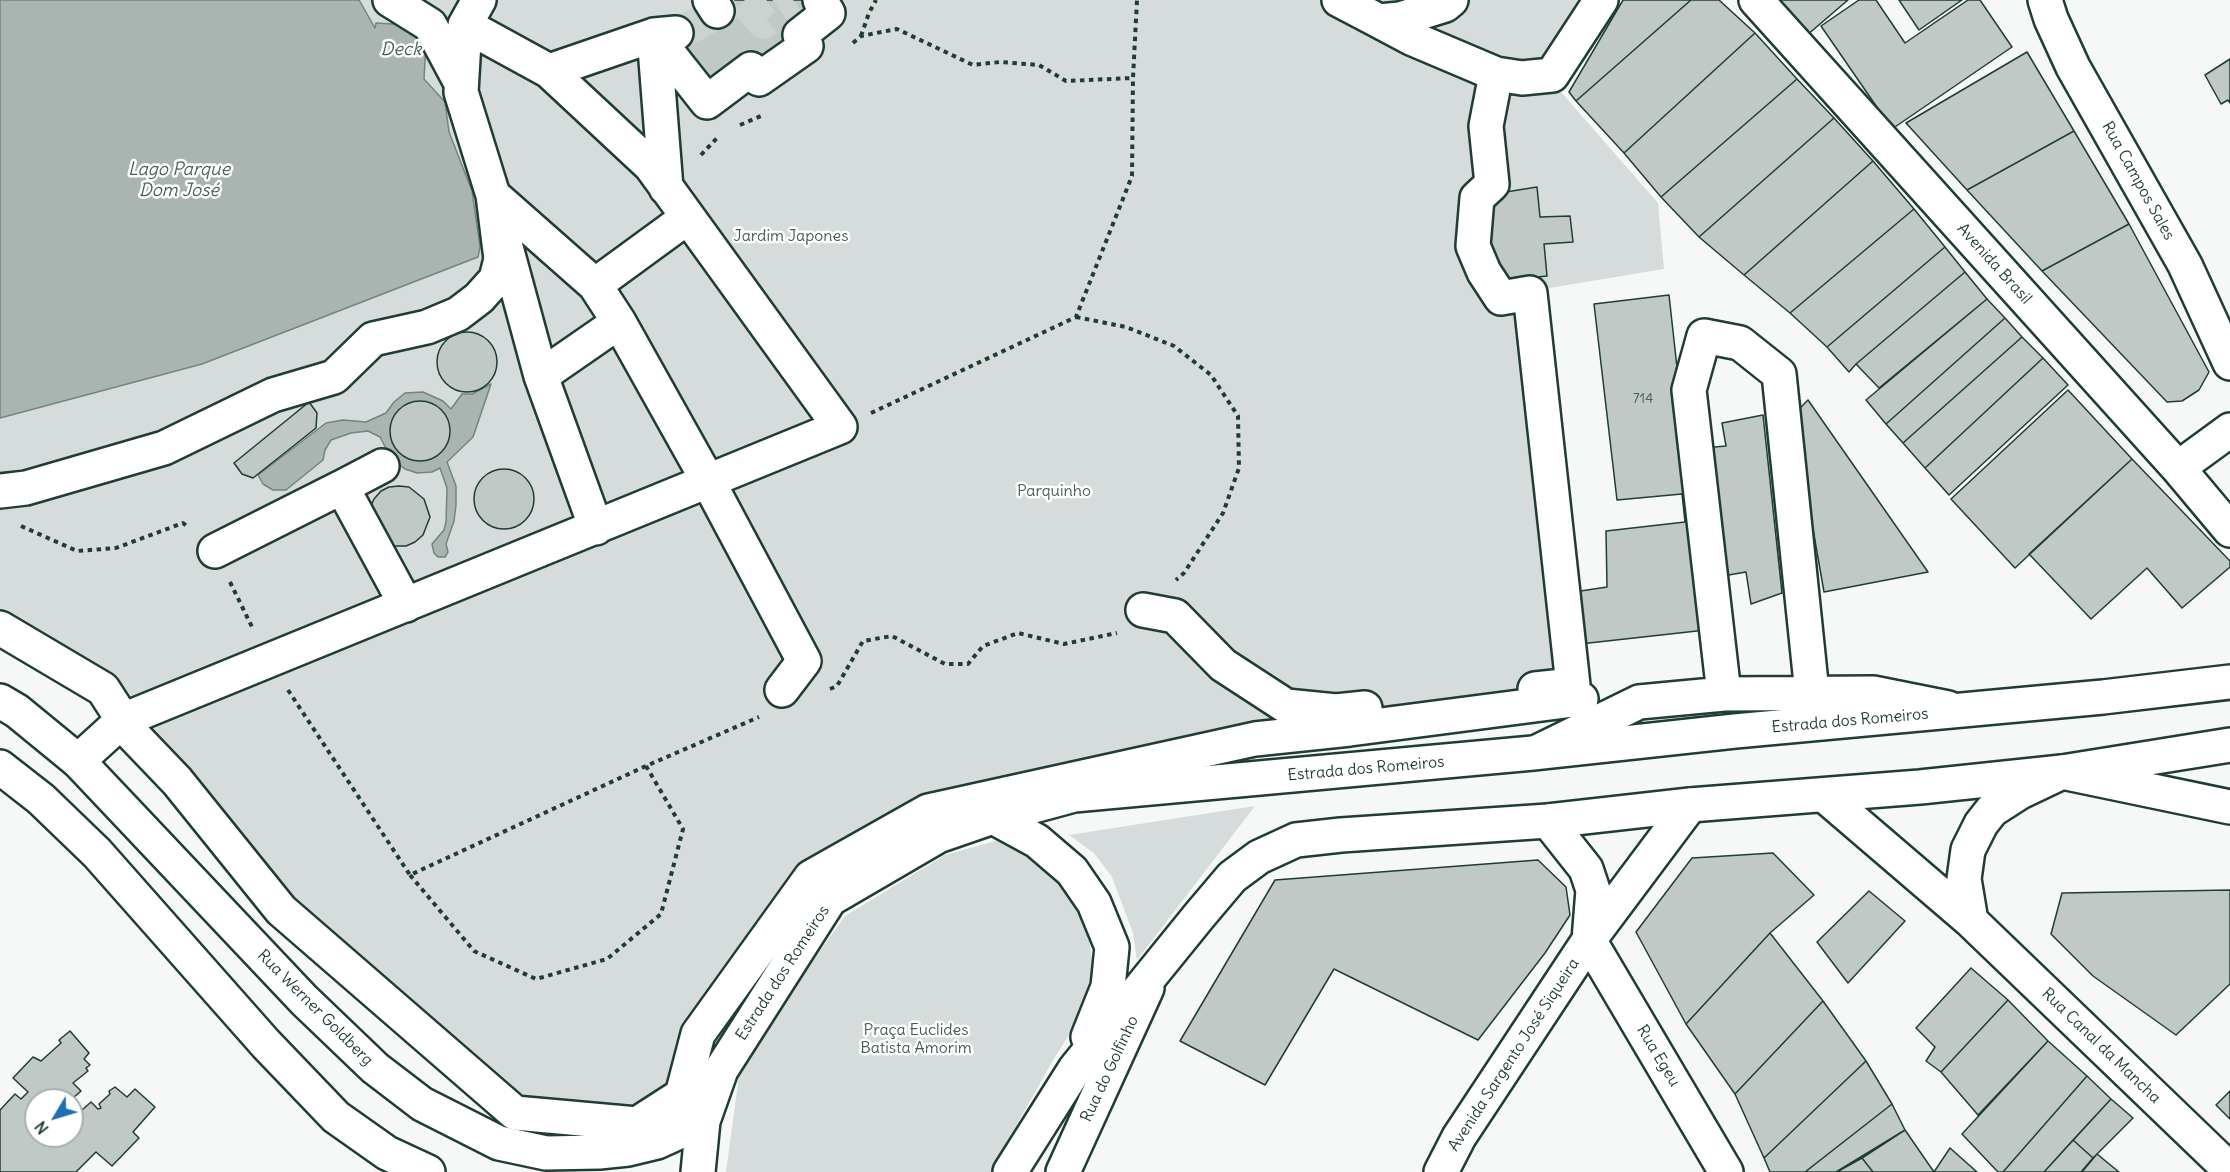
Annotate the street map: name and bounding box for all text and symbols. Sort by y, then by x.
water label: Deck [381,39,421,61]
street label: Rua Campos Sales [2097,118,2179,244]
water label: Lago Parque Dom José [128,159,230,201]
street label: Avenida Brasil [1953,220,2035,308]
park label: Jardim Japones [734,226,848,246]
house number: 714 [1633,391,1653,407]
park label: Parquinho [1017,481,1091,501]
street label: Estrada dos Romeiros [1771,705,1929,737]
street label: Estrada dos Romeiros [1287,753,1445,785]
street label: Estrada dos Romeiros [732,902,834,1044]
street label: Rua Werner Goldberg [253,946,377,1070]
street label: Avenida Sargento José Siqueira [1444,955,1584,1155]
street label: Rua Canal da Mancha [2038,984,2164,1108]
street label: Rua do Golfinho [1077,1013,1143,1125]
park label: Praça Euclides Batista Amorim [860,1020,972,1058]
street label: Rua Egeu [1632,1022,1684,1090]
north arrow [24,1088,84,1148]
text: N [30,1117,53,1138]

